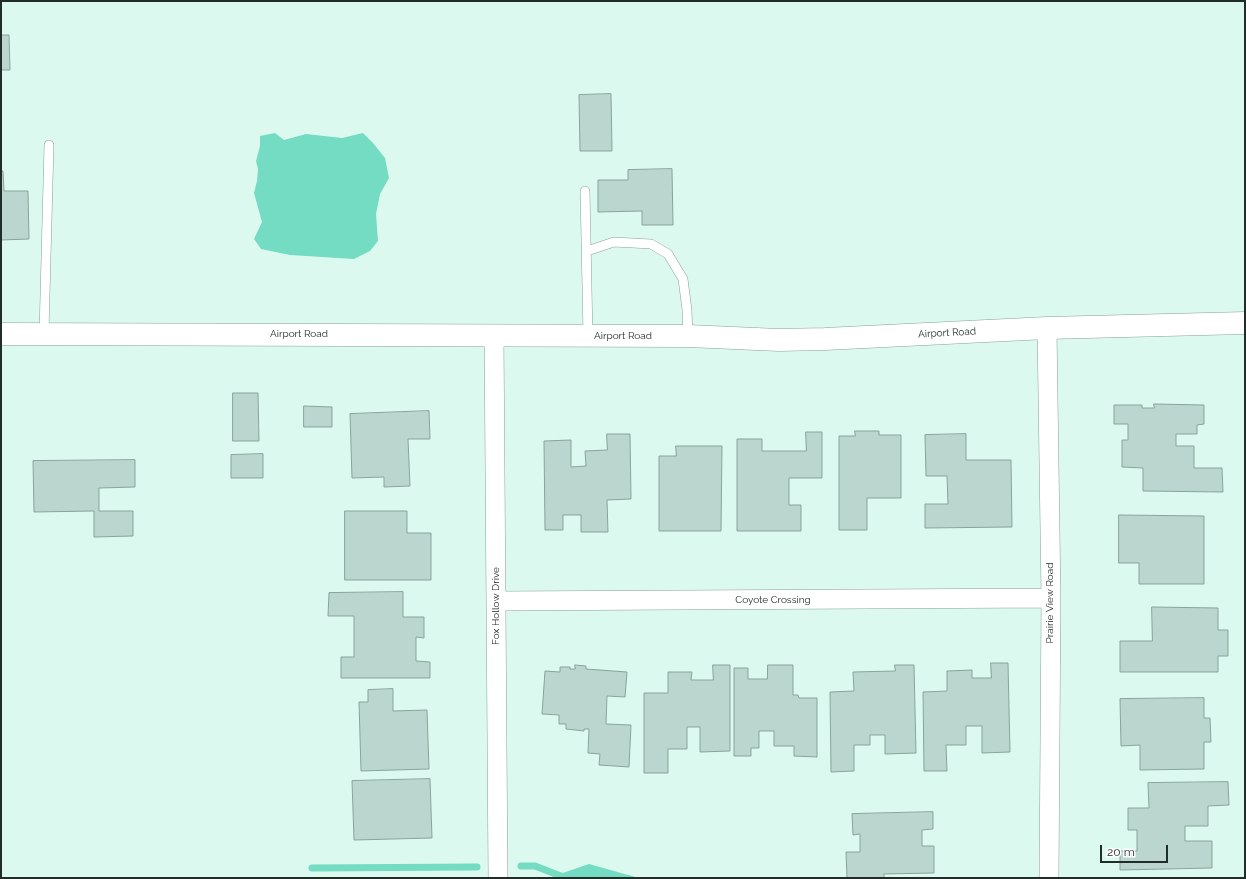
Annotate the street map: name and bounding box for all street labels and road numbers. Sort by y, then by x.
street label: Airport Road [918,325,976,341]
street label: Airport Road [270,328,328,340]
street label: Airport Road [594,330,652,342]
street label: Prairie View Road [1044,563,1056,643]
street label: Fox Hollow Drive [490,567,502,645]
street label: Coyote Crossing [735,594,811,606]

